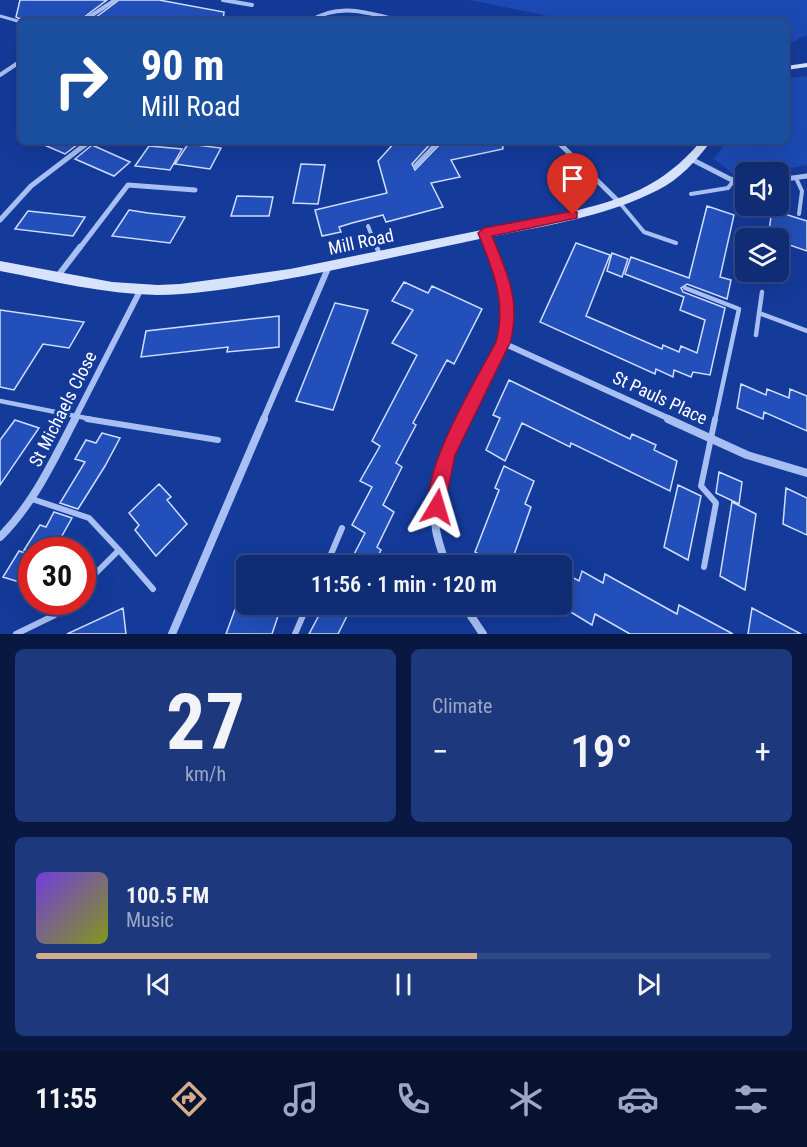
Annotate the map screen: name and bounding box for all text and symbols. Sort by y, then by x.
text: 90 m [141,41,224,90]
icon: right [42,42,120,120]
text: Mill Road [141,91,240,123]
pin [547,153,598,215]
icon: arrive [556,162,589,195]
map controls [735,162,789,282]
button: sound [735,162,789,216]
street label: Mill Road [326,224,395,259]
button: layers [735,228,789,282]
street label: St Michaels Close [24,347,101,470]
street label: St Pauls Place [610,366,711,429]
position arrow [405,475,469,539]
speed limit sign: 30 [18,537,96,615]
text: 11:56 · 1 min · 120 m [311,572,497,597]
text: 27 [166,677,245,768]
text: Climate [432,694,492,718]
text: 19° [570,725,633,778]
text: − [432,732,449,771]
text: + [755,732,771,771]
text: km/h [185,762,226,786]
text: 100.5 FM [126,883,209,908]
text: Music [126,908,174,932]
icon: previous [142,968,175,1001]
icon: pause [387,968,420,1001]
icon: next [632,968,665,1001]
icon: directions [168,1078,210,1120]
icon: music [280,1078,322,1120]
icon: phone [392,1078,434,1120]
icon: climate [505,1078,547,1120]
icon: car [617,1078,659,1120]
icon: filters [730,1078,772,1120]
text: 11:55 [35,1083,97,1115]

